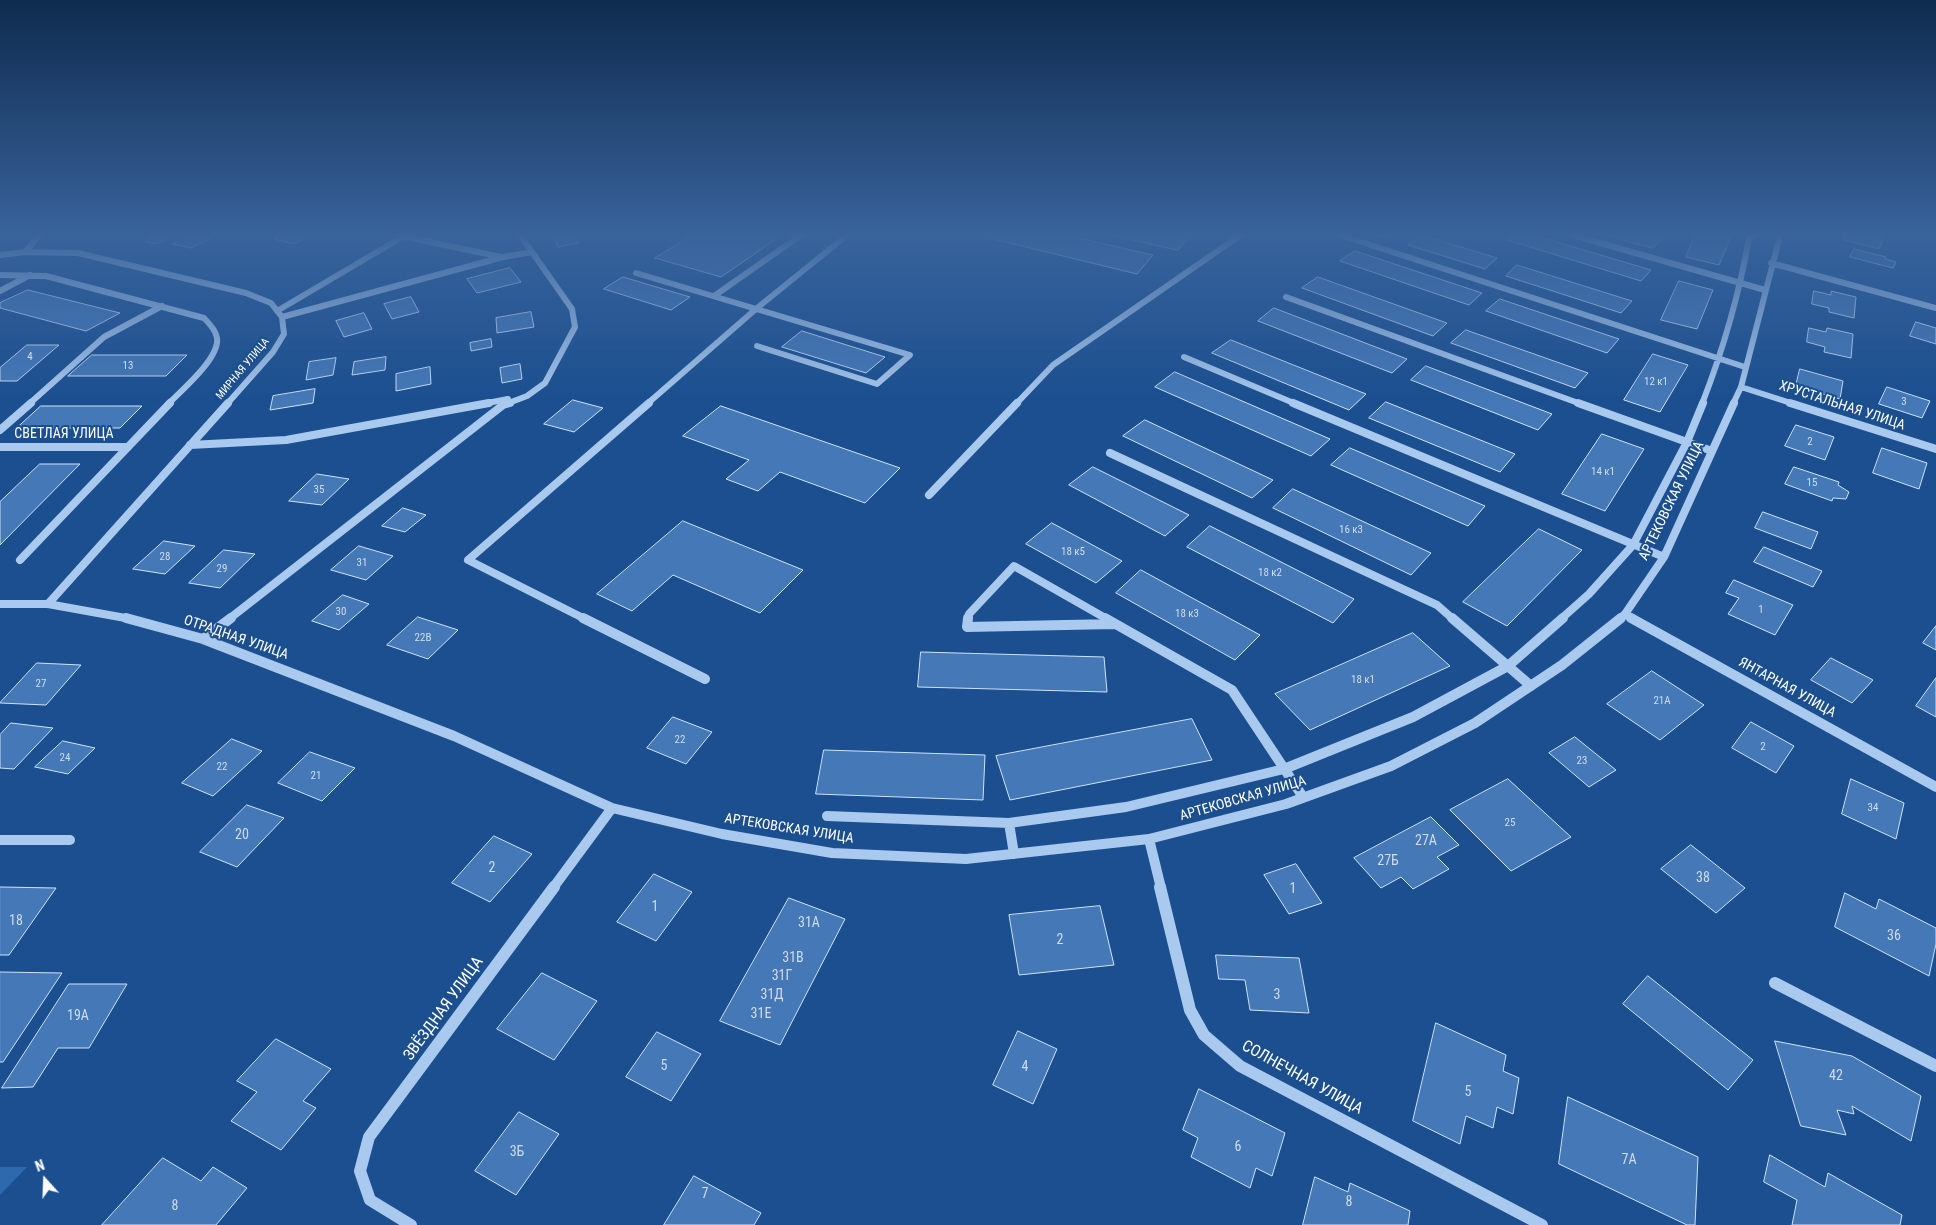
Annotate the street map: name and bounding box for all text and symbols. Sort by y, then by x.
street label: МИРНАЯ УЛИЦА [214,336,272,402]
house number: 4 [27,350,33,364]
house number: 13 [123,359,133,373]
house number: 12 к1 [1644,375,1668,389]
street label: ХРУСТАЛЬНАЯ УЛИЦА [1777,378,1907,434]
house number: 3 [1901,395,1907,409]
street label: СВЕТЛАЯ УЛИЦА [14,426,114,442]
house number: 2 [1807,435,1813,449]
street label: АРТЕКОВСКАЯ УЛИЦА [1636,439,1708,563]
house number: 14 к1 [1591,465,1615,479]
house number: 15 [1807,476,1817,490]
house number: 35 [314,483,324,497]
house number: 16 к3 [1339,523,1363,537]
house number: 18 к5 [1061,545,1085,559]
house number: 28 [160,550,170,564]
house number: 31 [357,556,367,570]
house number: 29 [217,562,227,576]
house number: 18 к2 [1258,566,1282,580]
house number: 1 [1758,603,1764,617]
house number: 30 [336,605,346,619]
house number: 18 к3 [1175,607,1199,621]
street label: ОТРАДНАЯ УЛИЦА [182,612,290,664]
house number: 22В [415,631,431,645]
street label: ЯНТАРНАЯ УЛИЦА [1735,654,1839,722]
house number: 18 к1 [1351,673,1375,687]
house number: 27 [36,677,46,691]
house number: 21А [1653,694,1671,708]
house number: 22 [675,733,685,747]
house number: 2 [1760,740,1766,754]
house number: 24 [60,751,70,765]
house number: 23 [1577,754,1587,768]
house number: 22 [217,760,227,774]
house number: 21 [311,769,321,783]
street label: АРТЕКОВСКАЯ УЛИЦА [1178,773,1308,825]
house number: 34 [1868,801,1878,815]
street label: АРТЕКОВСКАЯ УЛИЦА [723,810,855,848]
house number: 25 [1505,816,1515,830]
house number: 20 [235,827,249,843]
house number: 27А [1415,833,1437,849]
house number: 27Б [1377,853,1399,869]
house number: 2 [489,860,495,876]
house number: 38 [1696,870,1710,886]
house number: 1 [1290,881,1296,897]
house number: 1 [652,899,658,915]
house number: 18 [9,913,23,929]
house number: 31А [798,915,820,931]
house number: 36 [1887,928,1901,944]
house number: 2 [1057,932,1063,948]
house number: 31В [782,950,804,966]
street label: ЗВЁЗДНАЯ УЛИЦА [400,953,488,1065]
house number: 31Г [772,968,792,984]
house number: 31Д [760,987,784,1003]
house number: 3 [1274,987,1280,1003]
house number: 31Е [751,1006,771,1022]
house number: 19А [67,1008,89,1024]
street label: СОЛНЕЧНАЯ УЛИЦА [1238,1037,1366,1119]
house number: 5 [661,1058,667,1074]
house number: 4 [1022,1059,1028,1075]
house number: 42 [1829,1068,1843,1084]
house number: 5 [1465,1084,1471,1100]
house number: 6 [1235,1139,1241,1155]
house number: 3Б [510,1144,524,1160]
house number: 7А [1622,1152,1636,1168]
north arrow [20,1155,70,1205]
text: N [33,1157,47,1175]
house number: 7 [702,1186,708,1202]
house number: 8 [1346,1194,1352,1210]
house number: 8 [172,1198,178,1214]

